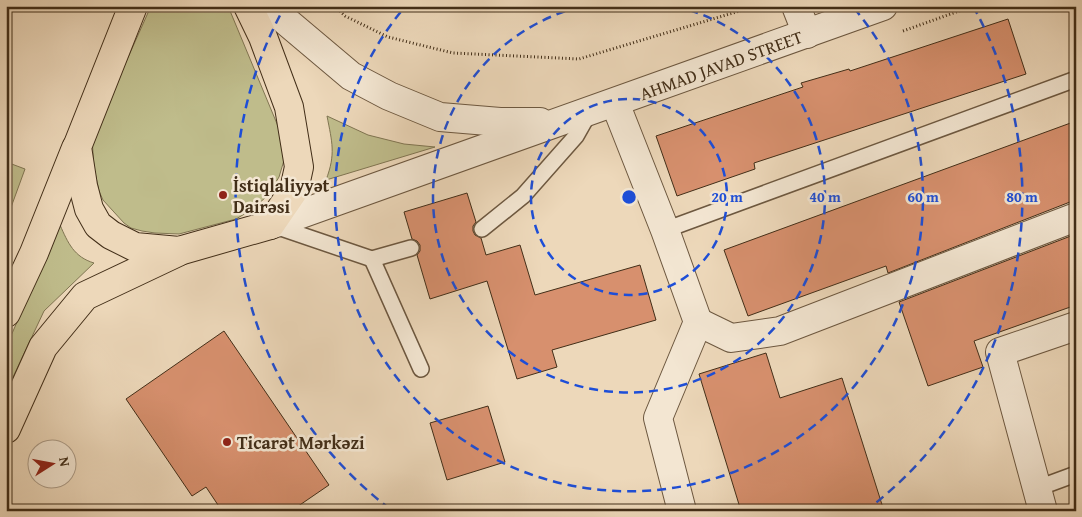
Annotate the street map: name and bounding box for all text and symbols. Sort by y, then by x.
street label: AHMAD JAVAD STREET [636,23,806,107]
place label: İstiqlaliyyət Dairəsi [233,172,330,220]
text: 20 m [711,186,743,207]
text: 40 m [809,186,841,207]
text: 60 m [907,186,939,207]
text: 80 m [1006,186,1038,207]
centre of rings [620,188,638,206]
marker: İstiqlaliyyət Dairəsi [217,189,229,201]
place label: Ticarət Mərkəzi [237,429,365,456]
marker: Ticarət Mərkəzi [221,436,233,448]
north arrow [28,440,78,490]
text: N [54,455,76,469]

